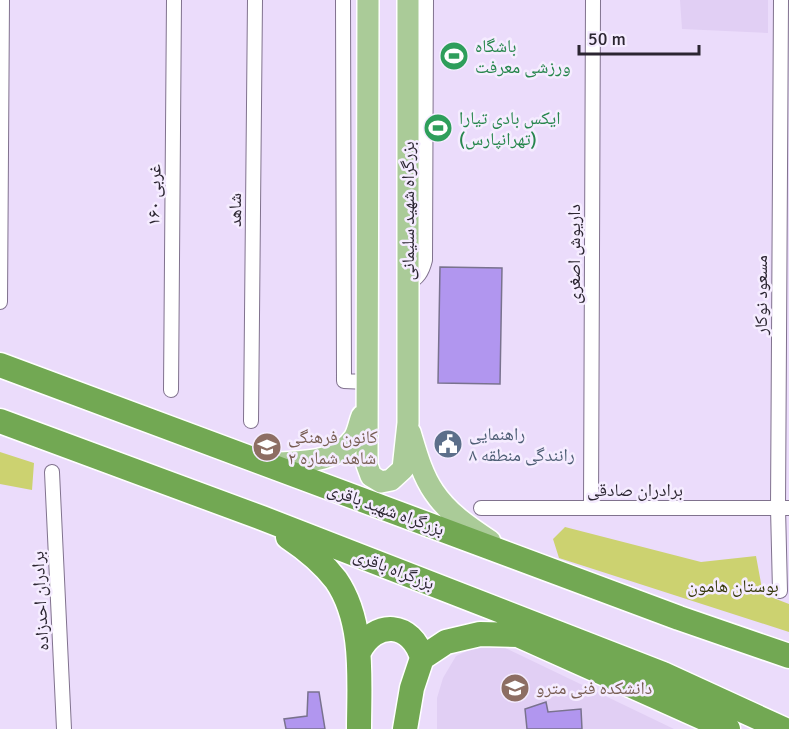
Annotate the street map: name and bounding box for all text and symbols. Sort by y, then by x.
scale bar [579,18,699,56]
text: 50 m [588,28,626,50]
place label: باشگاه ورزشی معرفت [475,35,571,78]
sports icon: باشگاه ورزشی معرفت [438,40,470,72]
place label: ایکس بادی تیارا (تهرانپارس) [459,107,560,150]
sports icon: ایکس بادی تیارا (تهرانپارس) [422,112,454,144]
street label: بزرگراه شهید سلیمانی [397,141,419,281]
street label: ۱۶۰ غربی [142,164,166,226]
street label: شاهد [224,193,246,227]
street label: داریوش اصغری [563,204,585,304]
street label: مسعود نوکار [750,255,772,336]
place label: راهنمایی رانندگی منطقه ۸ [469,423,575,466]
place label: کانون فرهنگی شاهد شماره ۲ [288,426,378,469]
public building icon: راهنمایی رانندگی منطقه ۸ [432,428,464,460]
school or university icon: کانون فرهنگی شاهد شماره ۲ [251,431,283,463]
street label: بزرگراه شهید باقری [325,478,447,540]
street label: برادران صادقی [587,479,683,501]
street label: بزرگراه باقری [350,544,438,595]
street label: برادران احدزاده [26,550,54,652]
park label: بوستان هامون [687,575,779,597]
school or university icon: دانشکده فنی مترو [499,672,531,704]
place label: دانشکده فنی مترو [536,677,652,699]

